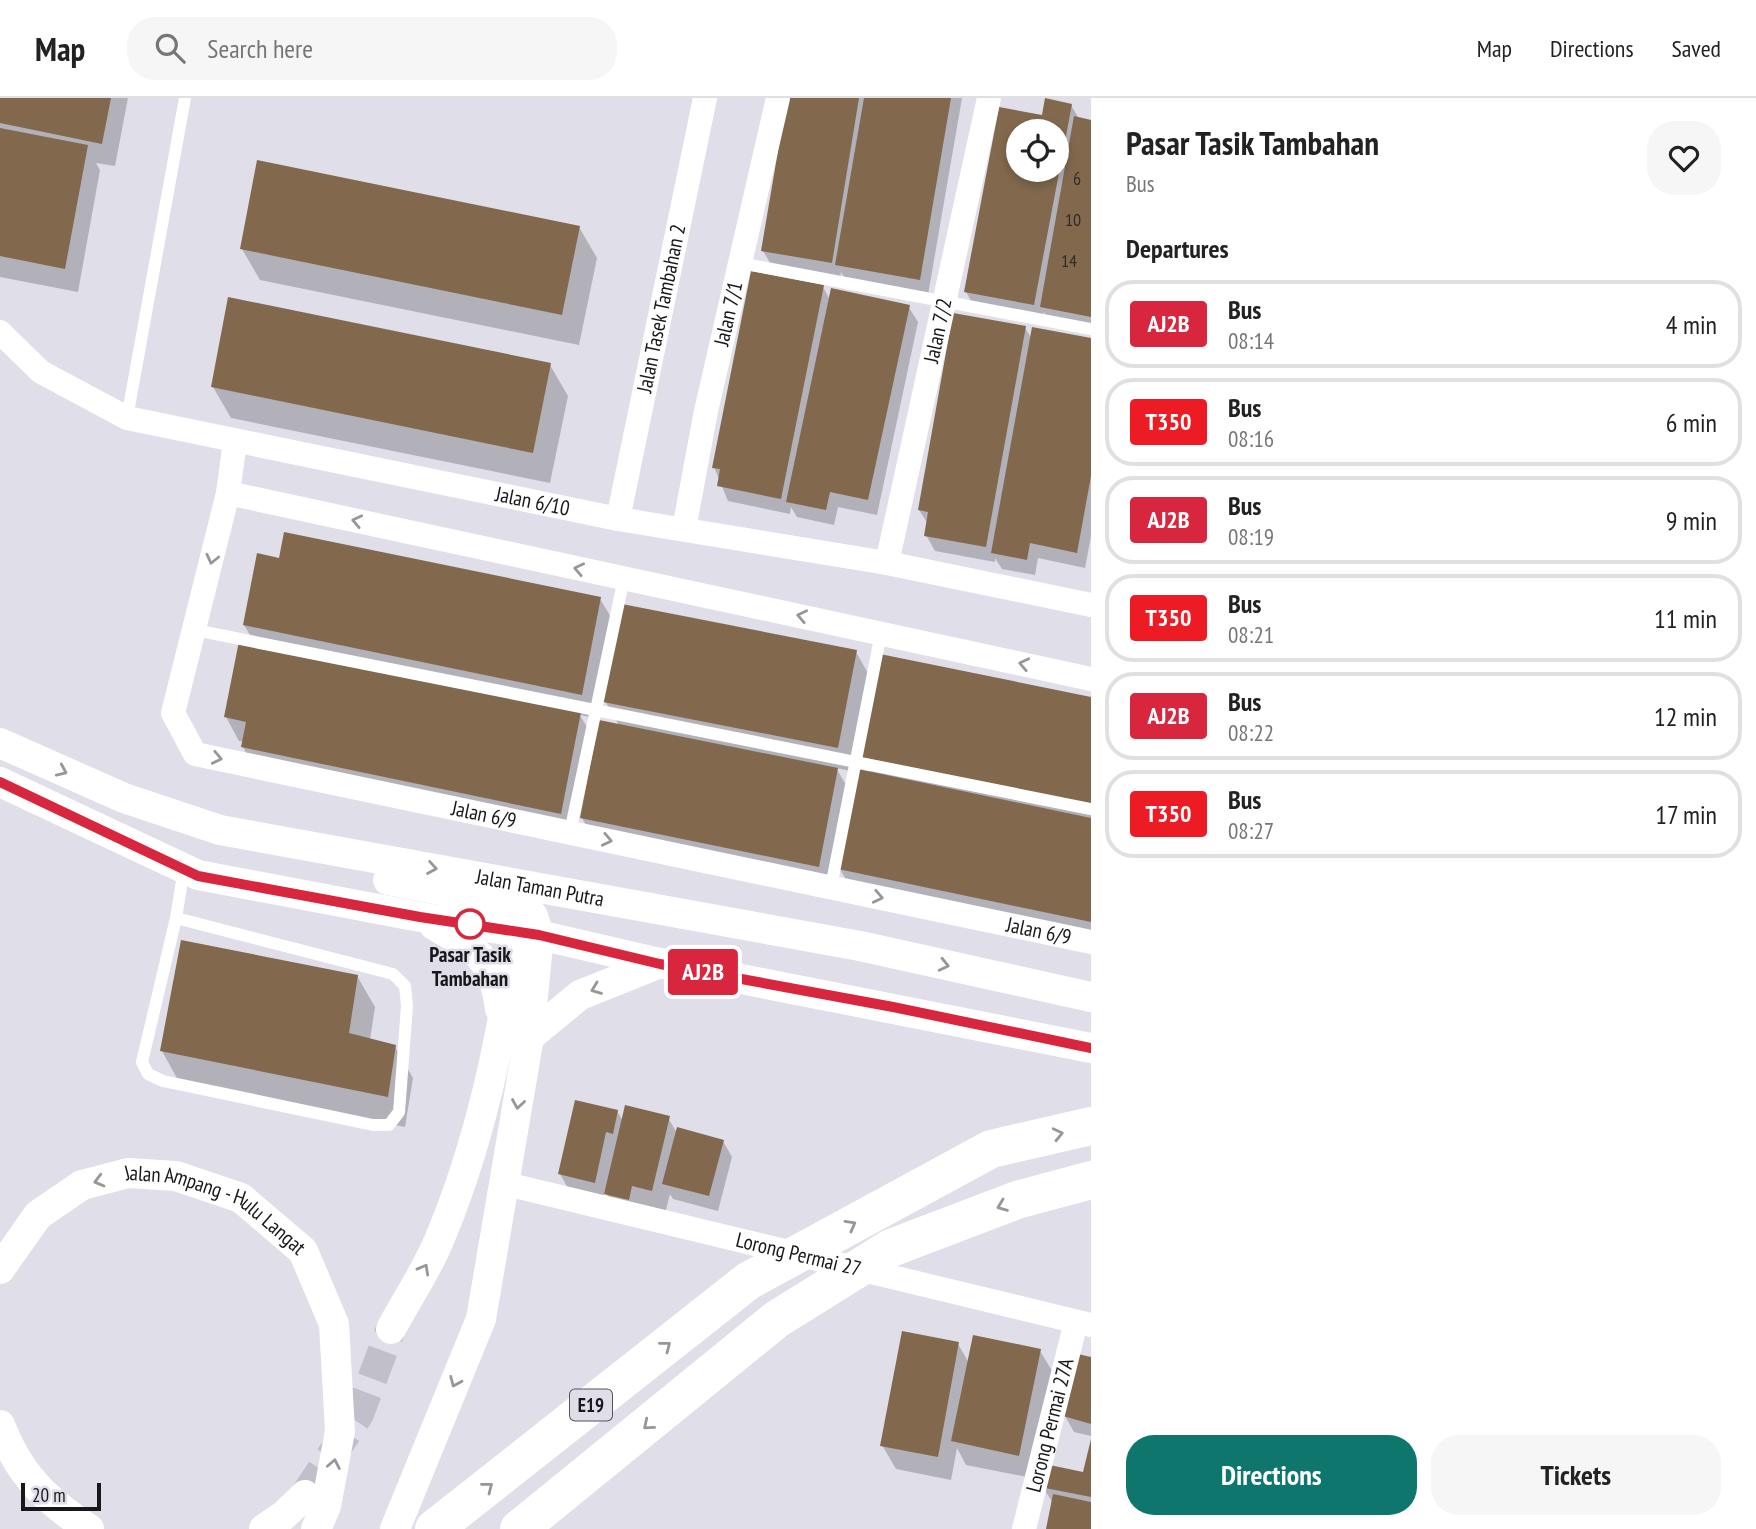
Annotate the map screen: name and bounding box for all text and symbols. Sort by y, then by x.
search box [127,17,617,80]
text: Map [35,27,85,70]
icon: search [151,29,189,67]
text: Search here [207,32,313,65]
text: Map [1477,33,1512,64]
text: Directions [1550,33,1634,64]
text: Saved [1672,33,1721,64]
map controls [1006,119,1069,182]
button: locate [1006,119,1069,182]
text: Pasar Tasik Tambahan [1126,121,1379,164]
button: heart [1647,121,1721,195]
house number: 6 [1073,167,1081,190]
text: Bus [1126,169,1155,198]
house number: 10 [1065,208,1081,231]
street label: Jalan Tasek Tambahan 2 [630,222,692,396]
text: Departures [1126,232,1229,265]
house number: 14 [1061,249,1077,272]
street label: Jalan 7/1 [707,278,748,349]
text: Bus [1228,293,1261,326]
street label: Jalan 7/2 [917,295,958,366]
text: AJ2B [1147,308,1190,339]
text: 4 min [1666,308,1717,341]
text: 08:14 [1228,326,1274,355]
text: Bus [1228,391,1261,424]
text: T350 [1146,406,1191,437]
text: 6 min [1666,406,1717,439]
text: 08:16 [1228,424,1274,453]
street label: Jalan 6/10 [492,480,572,522]
text: Bus [1228,489,1261,522]
text: AJ2B [1147,504,1190,535]
text: 9 min [1666,504,1717,537]
one-way arrow [351,514,363,529]
text: 08:19 [1228,522,1274,551]
one-way arrow [205,553,220,565]
one-way arrow [574,562,586,577]
text: Bus [1228,587,1261,620]
text: T350 [1146,602,1191,633]
text: 11 min [1654,602,1717,635]
one-way arrow [796,610,808,625]
text: 08:21 [1228,620,1274,649]
one-way arrow [1018,658,1030,673]
text: Bus [1228,685,1261,718]
text: AJ2B [1147,700,1190,731]
text: 12 min [1654,700,1717,733]
text: 08:22 [1228,718,1274,747]
one-way arrow [211,750,223,765]
one-way arrow [55,763,68,777]
text: Bus [1228,783,1261,816]
street label: Jalan 6/9 [448,794,519,834]
text: T350 [1146,798,1191,829]
text: 17 min [1655,798,1717,831]
text: 08:27 [1228,816,1274,845]
one-way arrow [601,832,613,847]
one-way arrow [426,860,438,875]
street label: Jalan Taman Putra [473,862,606,912]
one-way arrow [872,888,884,903]
marker: Pasar Tasik Tambahan [455,909,485,939]
street label: Jalan 6/9 [1003,910,1074,951]
place label: Pasar Tasik Tambahan [429,941,511,992]
line badge: AJ2B [654,949,752,995]
text: AJ2B [682,956,724,987]
one-way arrow [938,956,950,971]
one-way arrow [591,980,603,994]
one-way arrow [511,1099,526,1110]
one-way arrow [1052,1127,1064,1142]
street label: Jalan Ampang - Hulu Langat [120,1159,312,1261]
one-way arrow [93,1172,105,1187]
one-way arrow [996,1197,1008,1211]
one-way arrow [844,1220,857,1233]
street label: Lorong Permai 27 [733,1226,864,1282]
one-way arrow [415,1264,429,1276]
one-way arrow [659,1341,671,1354]
street label: Lorong Permai 27A [1020,1355,1079,1495]
one-way arrow [449,1375,463,1387]
road number: E19 [570,1390,612,1420]
one-way arrow [644,1416,656,1429]
button: Directions [1126,1435,1417,1515]
button: Tickets [1431,1435,1721,1515]
one-way arrow [325,1458,340,1470]
scale bar [21,1480,102,1512]
one-way arrow [480,1482,492,1495]
text: 20 m [32,1483,66,1507]

